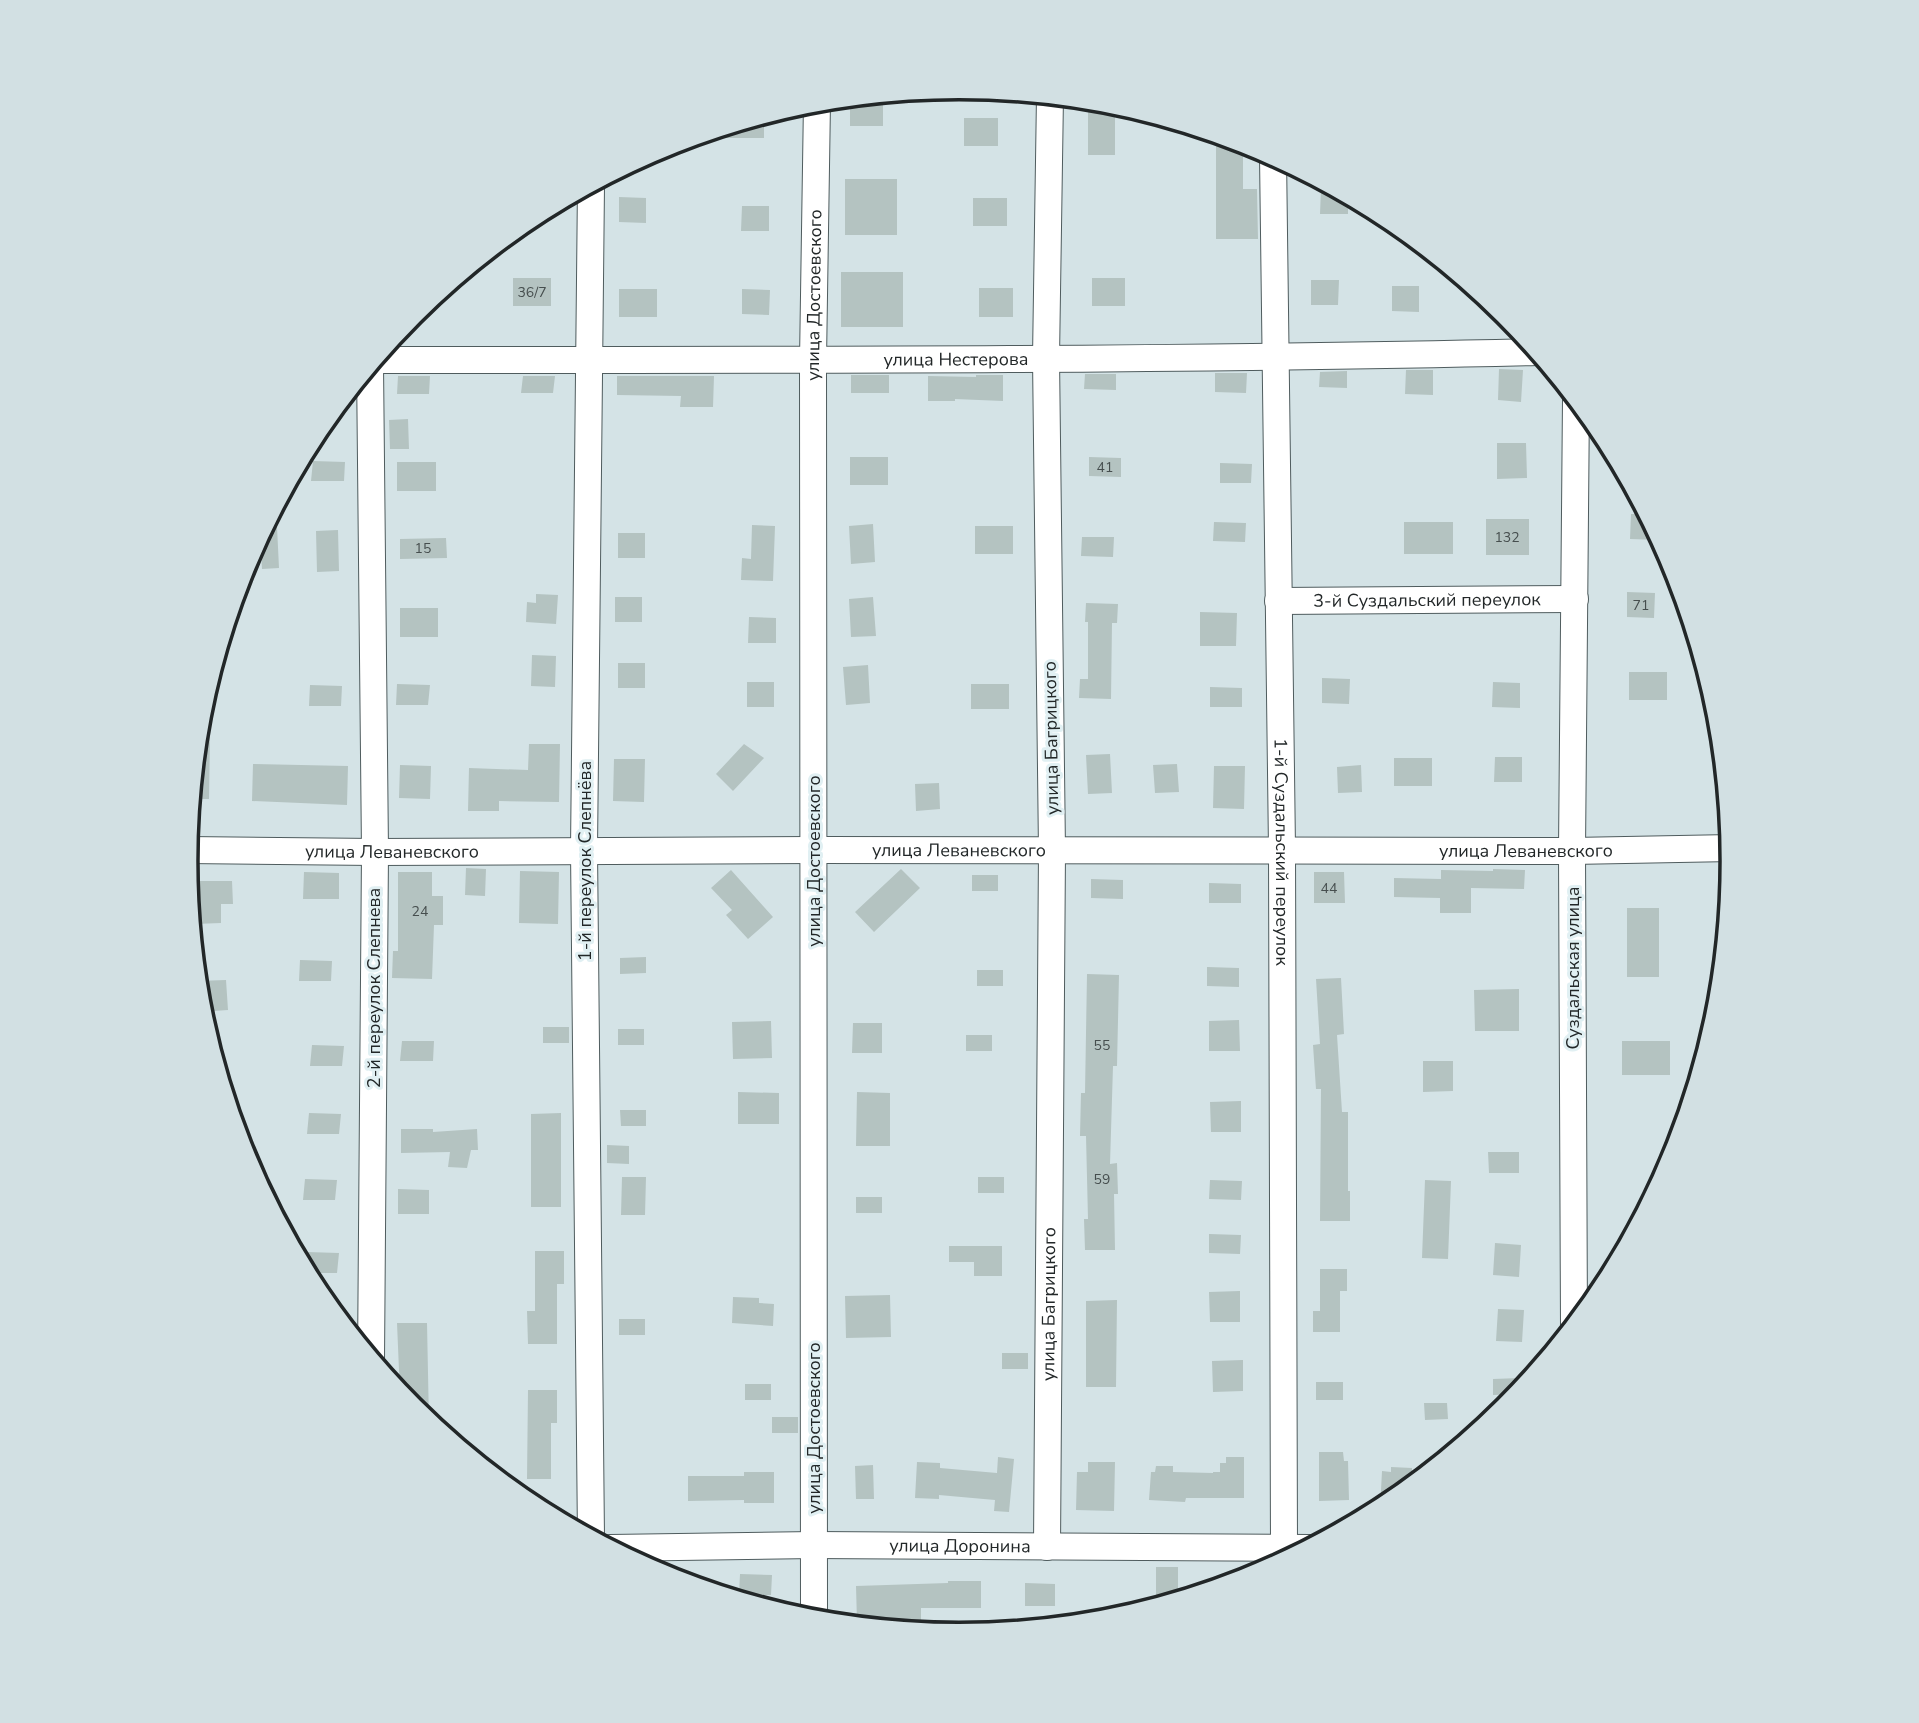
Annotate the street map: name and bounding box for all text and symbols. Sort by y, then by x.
street label: улица Достоевского [801,209,827,381]
house number: 36/7 [517,283,547,302]
street label: улица Нестерова [883,347,1029,372]
house number: 41 [1097,458,1113,477]
house number: 132 [1494,528,1520,547]
house number: 15 [415,539,431,558]
street label: 3-й Суздальский переулок [1313,587,1541,613]
house number: 71 [1633,596,1649,615]
street label: улица Багрицкого [1038,661,1064,815]
street label: 1-й Суздальский переулок [1269,738,1294,966]
street label: 1-й переулок Слепнёва [573,761,597,961]
street label: улица Достоевского [802,775,826,947]
street label: улица Леваневского [872,838,1046,862]
street label: улица Леваневского [1439,838,1613,863]
street label: улица Леваневского [305,839,479,864]
house number: 44 [1321,879,1337,898]
street label: Суздальская улица [1561,887,1585,1049]
street label: 2-й переулок Слепнева [362,888,386,1088]
house number: 24 [412,902,428,921]
house number: 55 [1094,1036,1110,1055]
house number: 59 [1094,1170,1110,1189]
street label: улица Багрицкого [1036,1227,1061,1381]
street label: улица Достоевского [802,1342,826,1514]
street label: улица Доронина [889,1533,1031,1558]

